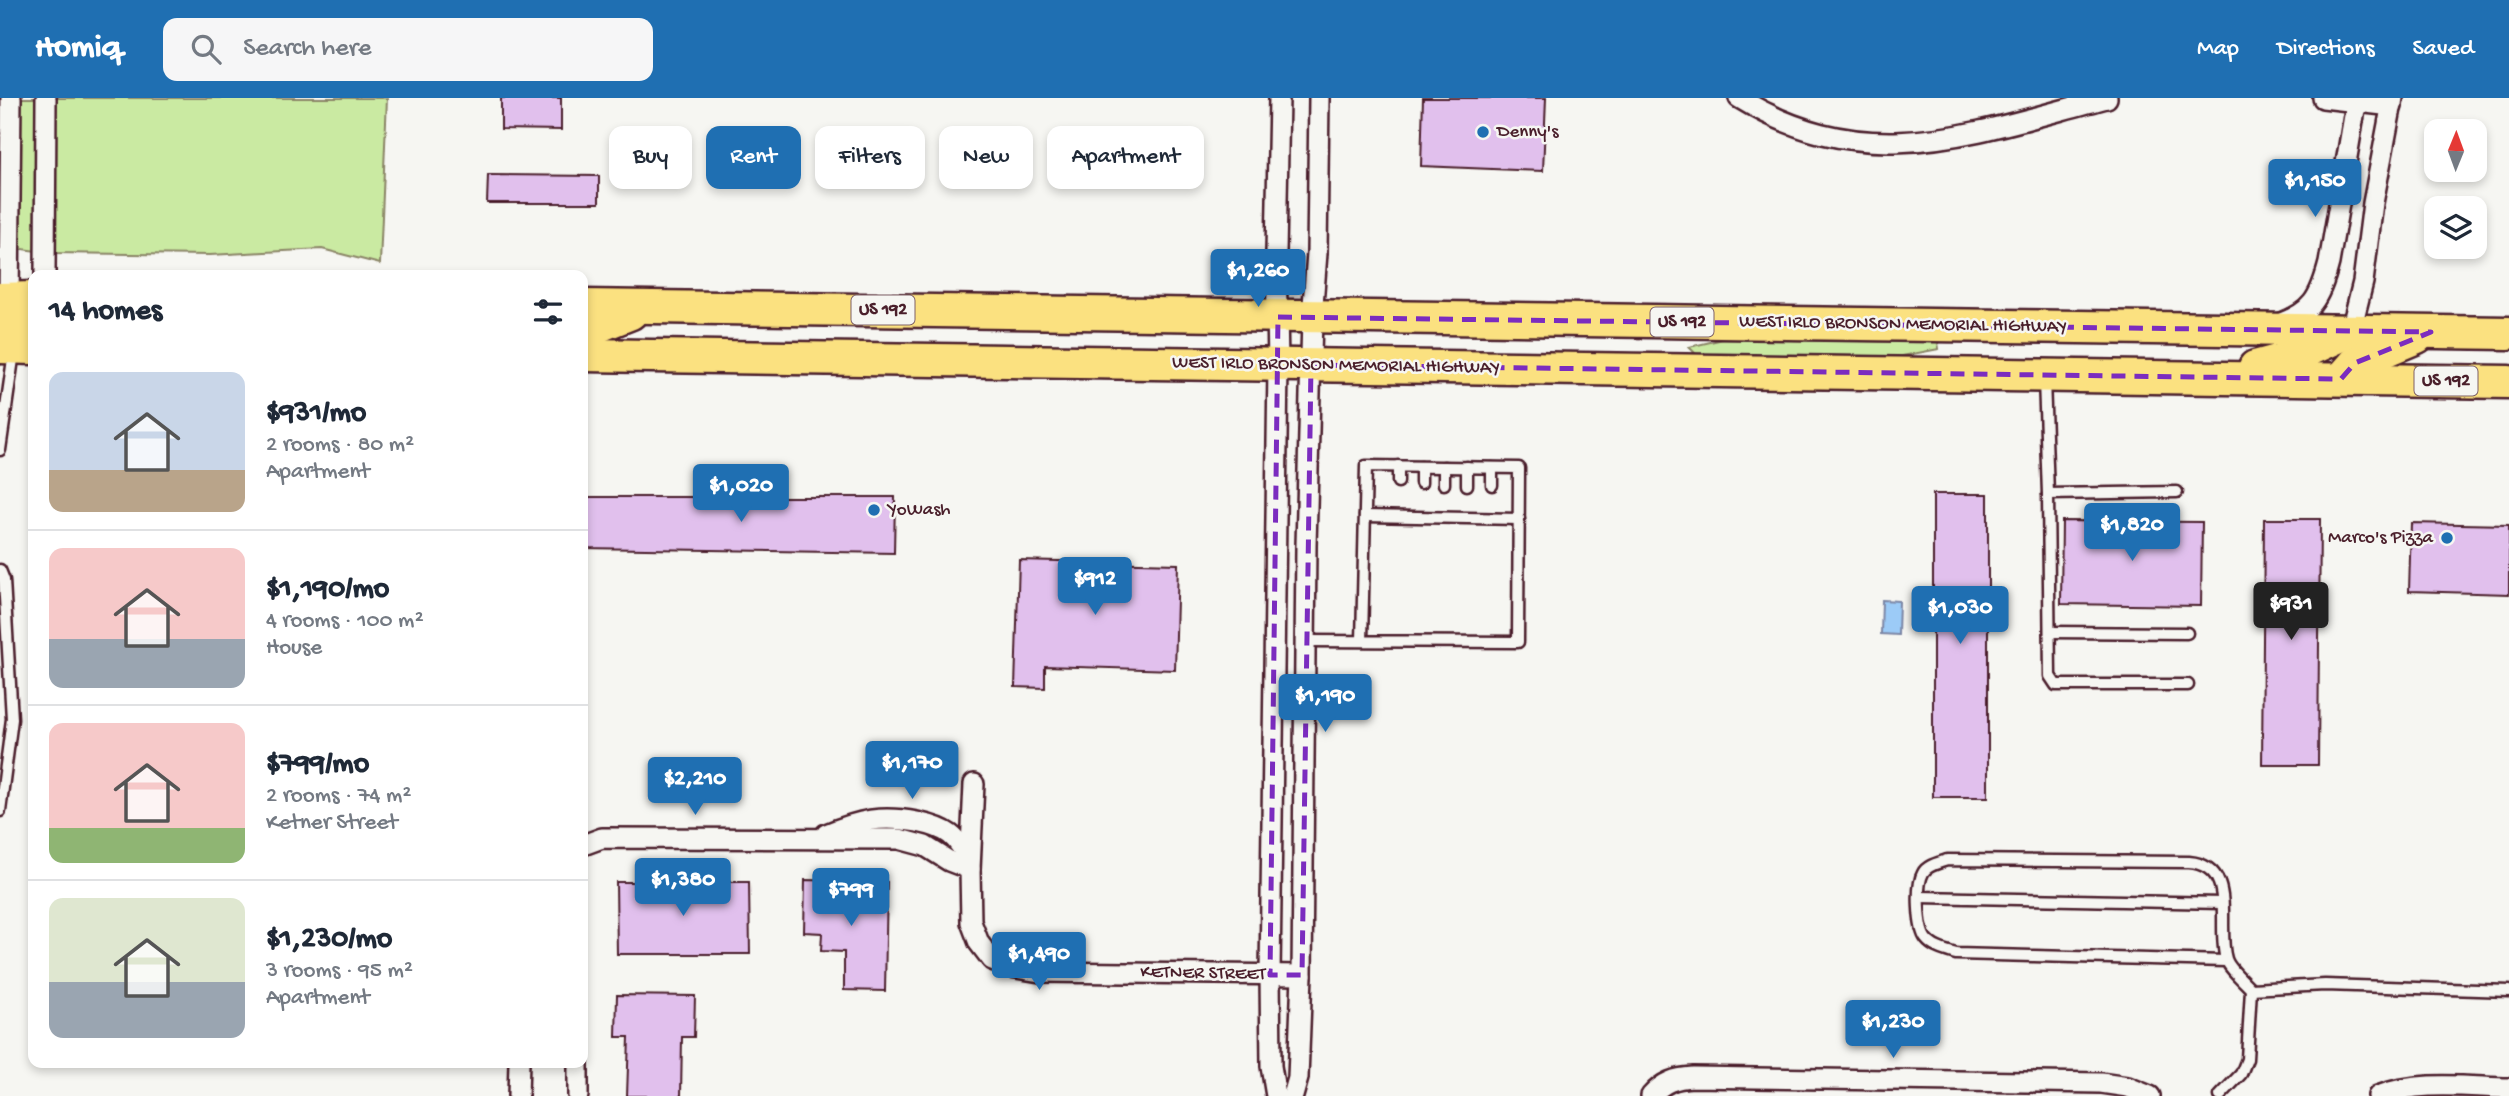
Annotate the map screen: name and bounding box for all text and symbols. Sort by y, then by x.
search box [163,18,653,81]
text: Homiq [35,30,121,68]
icon: search [187,30,225,68]
text: Search here [243,34,371,65]
text: Map [2197,35,2239,64]
text: Directions [2277,35,2375,64]
text: Saved [2413,35,2474,64]
north arrow [2424,119,2487,182]
map controls [2424,119,2487,259]
place label: Denny's [1495,121,1559,144]
marker: Denny's [1475,124,1491,140]
chip: Buy [609,126,692,189]
chip: Rent [706,126,801,189]
chip: Filters [815,126,925,189]
chip: New [939,126,1033,189]
chip: Apartment [1047,126,1204,189]
pin: $1,150 [2258,159,2372,219]
text: $1,150 [2284,168,2346,195]
button: layers [2424,196,2487,259]
pin: $1,260 [1201,250,1315,309]
text: $1,260 [1227,258,1289,285]
icon: filters [529,293,567,331]
text: 14 homes [49,295,162,330]
road number: US 192 [852,295,914,324]
road number: US 192 [1650,308,1714,336]
street label: WEST IRLO BRONSON MEMORIAL HIGHWAY [1739,311,2067,339]
street label: WEST IRLO BRONSON MEMORIAL HIGHWAY [1172,352,1500,380]
road number: US 192 [2414,366,2478,396]
text: $931/mo [266,397,366,432]
icon: home [105,400,189,484]
text: 2 rooms · 80 m² [266,432,414,459]
text: Apartment [266,459,370,486]
pin: $1,020 [684,464,798,524]
text: $1,020 [709,473,773,500]
place label: YoWash [886,499,951,522]
marker: YoWash [866,502,882,518]
pin: $1,820 [2075,504,2189,563]
text: $1,820 [2100,512,2164,539]
place label: Marco's Pizza [2328,527,2434,550]
marker: Marco's Pizza [2439,530,2455,546]
pin: $912 [1054,558,1136,617]
text: $912 [1074,566,1116,593]
text: $1,190/mo [266,573,389,608]
icon: home [105,576,189,660]
pin: $931 [2250,582,2332,642]
pin: $1,030 [1903,587,2017,646]
text: $931 [2269,591,2313,618]
text: $1,030 [1928,595,1992,622]
text: 4 rooms · 100 m² [266,608,424,635]
text: House [266,635,322,662]
pin: $1,190 [1268,674,1382,734]
text: $1,190 [1295,683,1355,710]
pin: $1,170 [855,742,969,801]
text: $799/mo [266,748,369,783]
text: $1,170 [881,750,943,777]
icon: home [105,751,189,835]
pin: $2,210 [638,758,752,817]
text: $2,210 [664,766,726,793]
text: 2 rooms · 74 m² [266,783,411,810]
text: Ketner Street [266,810,398,837]
pin: $1,380 [626,858,740,918]
text: $1,380 [651,867,715,894]
pin: $799 [810,868,892,928]
text: $799 [828,877,874,904]
text: $1,230/mo [266,923,392,958]
icon: home [105,926,189,1010]
pin: $1,490 [982,932,1096,992]
text: $1,490 [1008,941,1070,968]
text: 3 rooms · 95 m² [266,958,413,985]
street label: KETNER STREET [1140,961,1267,987]
text: Apartment [266,985,370,1012]
pin: $1,230 [1836,1000,1950,1060]
text: $1,230 [1861,1009,1925,1036]

